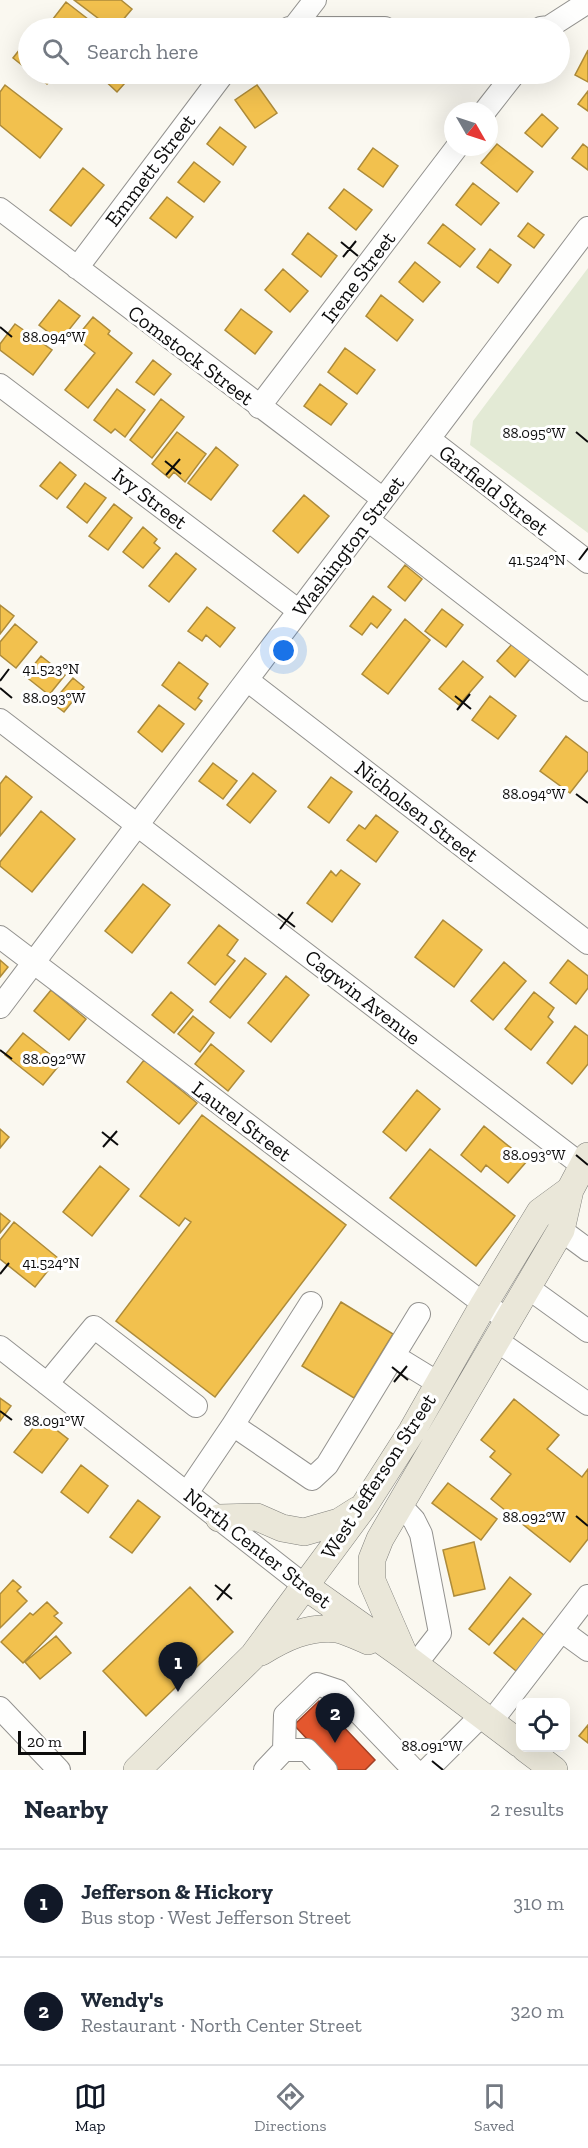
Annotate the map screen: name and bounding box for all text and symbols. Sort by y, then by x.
search box [18,18,570,84]
icon: search [39,35,72,68]
text: Search here [87,38,198,65]
north arrow [444,102,498,156]
street label: Emmett Street [100,109,200,231]
street label: Irene Street [316,226,400,327]
street label: Comstock Street [123,300,259,411]
text: 88.094°W [22,328,86,346]
text: 88.095°W [502,424,566,442]
street label: Garfield Street [434,439,554,541]
street label: Ivy Street [108,462,192,534]
street label: Washington Street [287,470,409,621]
text: 41.524°N [508,551,566,569]
your location [269,636,298,665]
text: 41.523°N [23,660,79,678]
text: 88.093°W [23,689,85,707]
street label: Nicholsen Street [350,755,484,867]
text: 88.094°W [502,785,566,803]
street label: Cagwin Avenue [300,944,426,1050]
text: 88.092°W [22,1050,86,1068]
street label: Laurel Street [187,1076,297,1167]
text: 88.093°W [503,1146,565,1164]
text: 41.524°N [22,1254,80,1272]
street label: West Jefferson Street [315,1388,441,1563]
text: 88.091°W [24,1412,84,1430]
street label: North Center Street [179,1483,337,1614]
text: 88.092°W [502,1508,566,1526]
pin: 1 [158,1642,198,1692]
pin: 2 [316,1694,354,1743]
map controls [516,1698,570,1752]
button: locate [516,1698,570,1752]
scale bar [18,1728,86,1756]
text: 20 m [27,1732,62,1751]
text: 88.091°W [402,1737,462,1755]
text: Nearby [24,1793,108,1825]
text: 2 results [490,1797,564,1821]
text: Jefferson & Hickory [81,1878,273,1905]
text: 1 [39,1891,48,1915]
text: 310 m [513,1891,564,1915]
text: Bus stop · West Jefferson Street [81,1905,351,1929]
text: Wendy's [81,1986,164,2013]
text: 2 [38,1999,49,2023]
text: 320 m [511,1999,564,2023]
text: Restaurant · North Center Street [81,2013,362,2037]
tab: Map [74,2080,107,2135]
tab: Directions [254,2080,327,2135]
tab: Saved [474,2080,514,2135]

